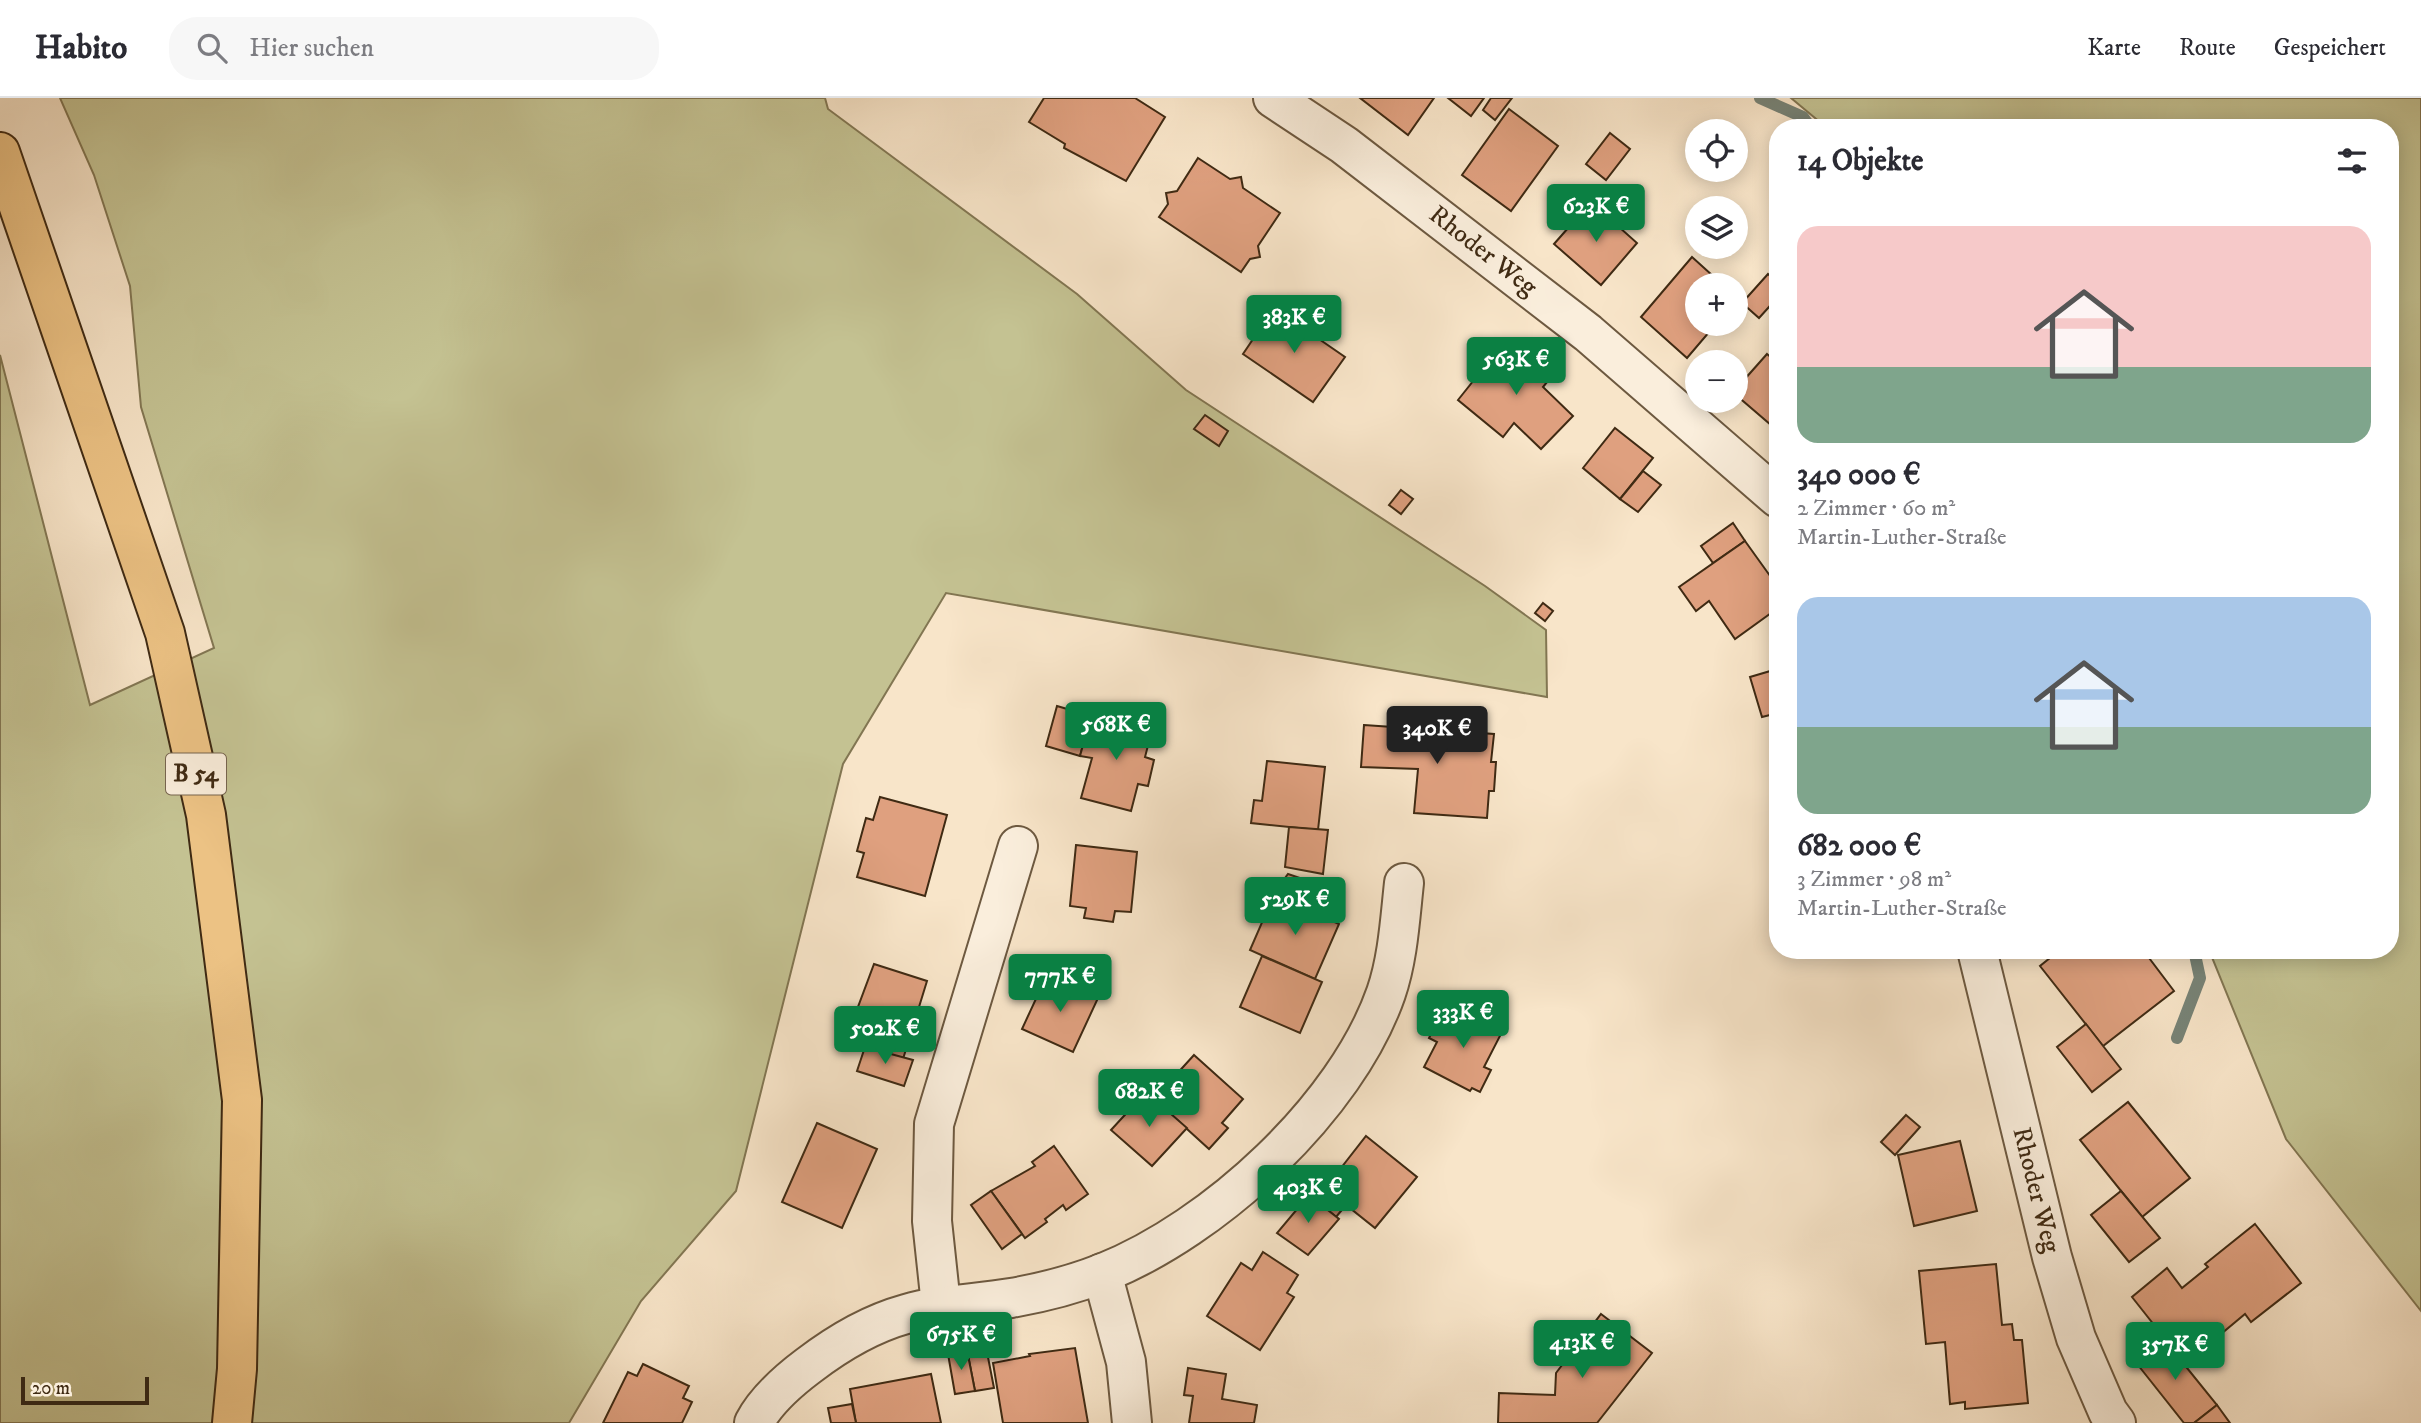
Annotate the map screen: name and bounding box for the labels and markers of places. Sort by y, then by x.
pin: 623K € [1539,184,1653,244]
pin: 383K € [1237,296,1351,355]
pin: 563K € [1459,338,1573,397]
pin: 568K € [1059,702,1173,762]
pin: 340K € [1380,706,1494,766]
pin: 529K € [1238,878,1352,937]
pin: 777K € [1003,954,1117,1014]
pin: 333K € [1406,990,1520,1050]
pin: 502K € [828,1006,942,1066]
pin: 682K € [1092,1070,1206,1129]
pin: 403K € [1251,1166,1365,1225]
pin: 675K € [904,1312,1018,1372]
pin: 413K € [1525,1320,1639,1380]
pin: 357K € [2118,1322,2232,1382]

